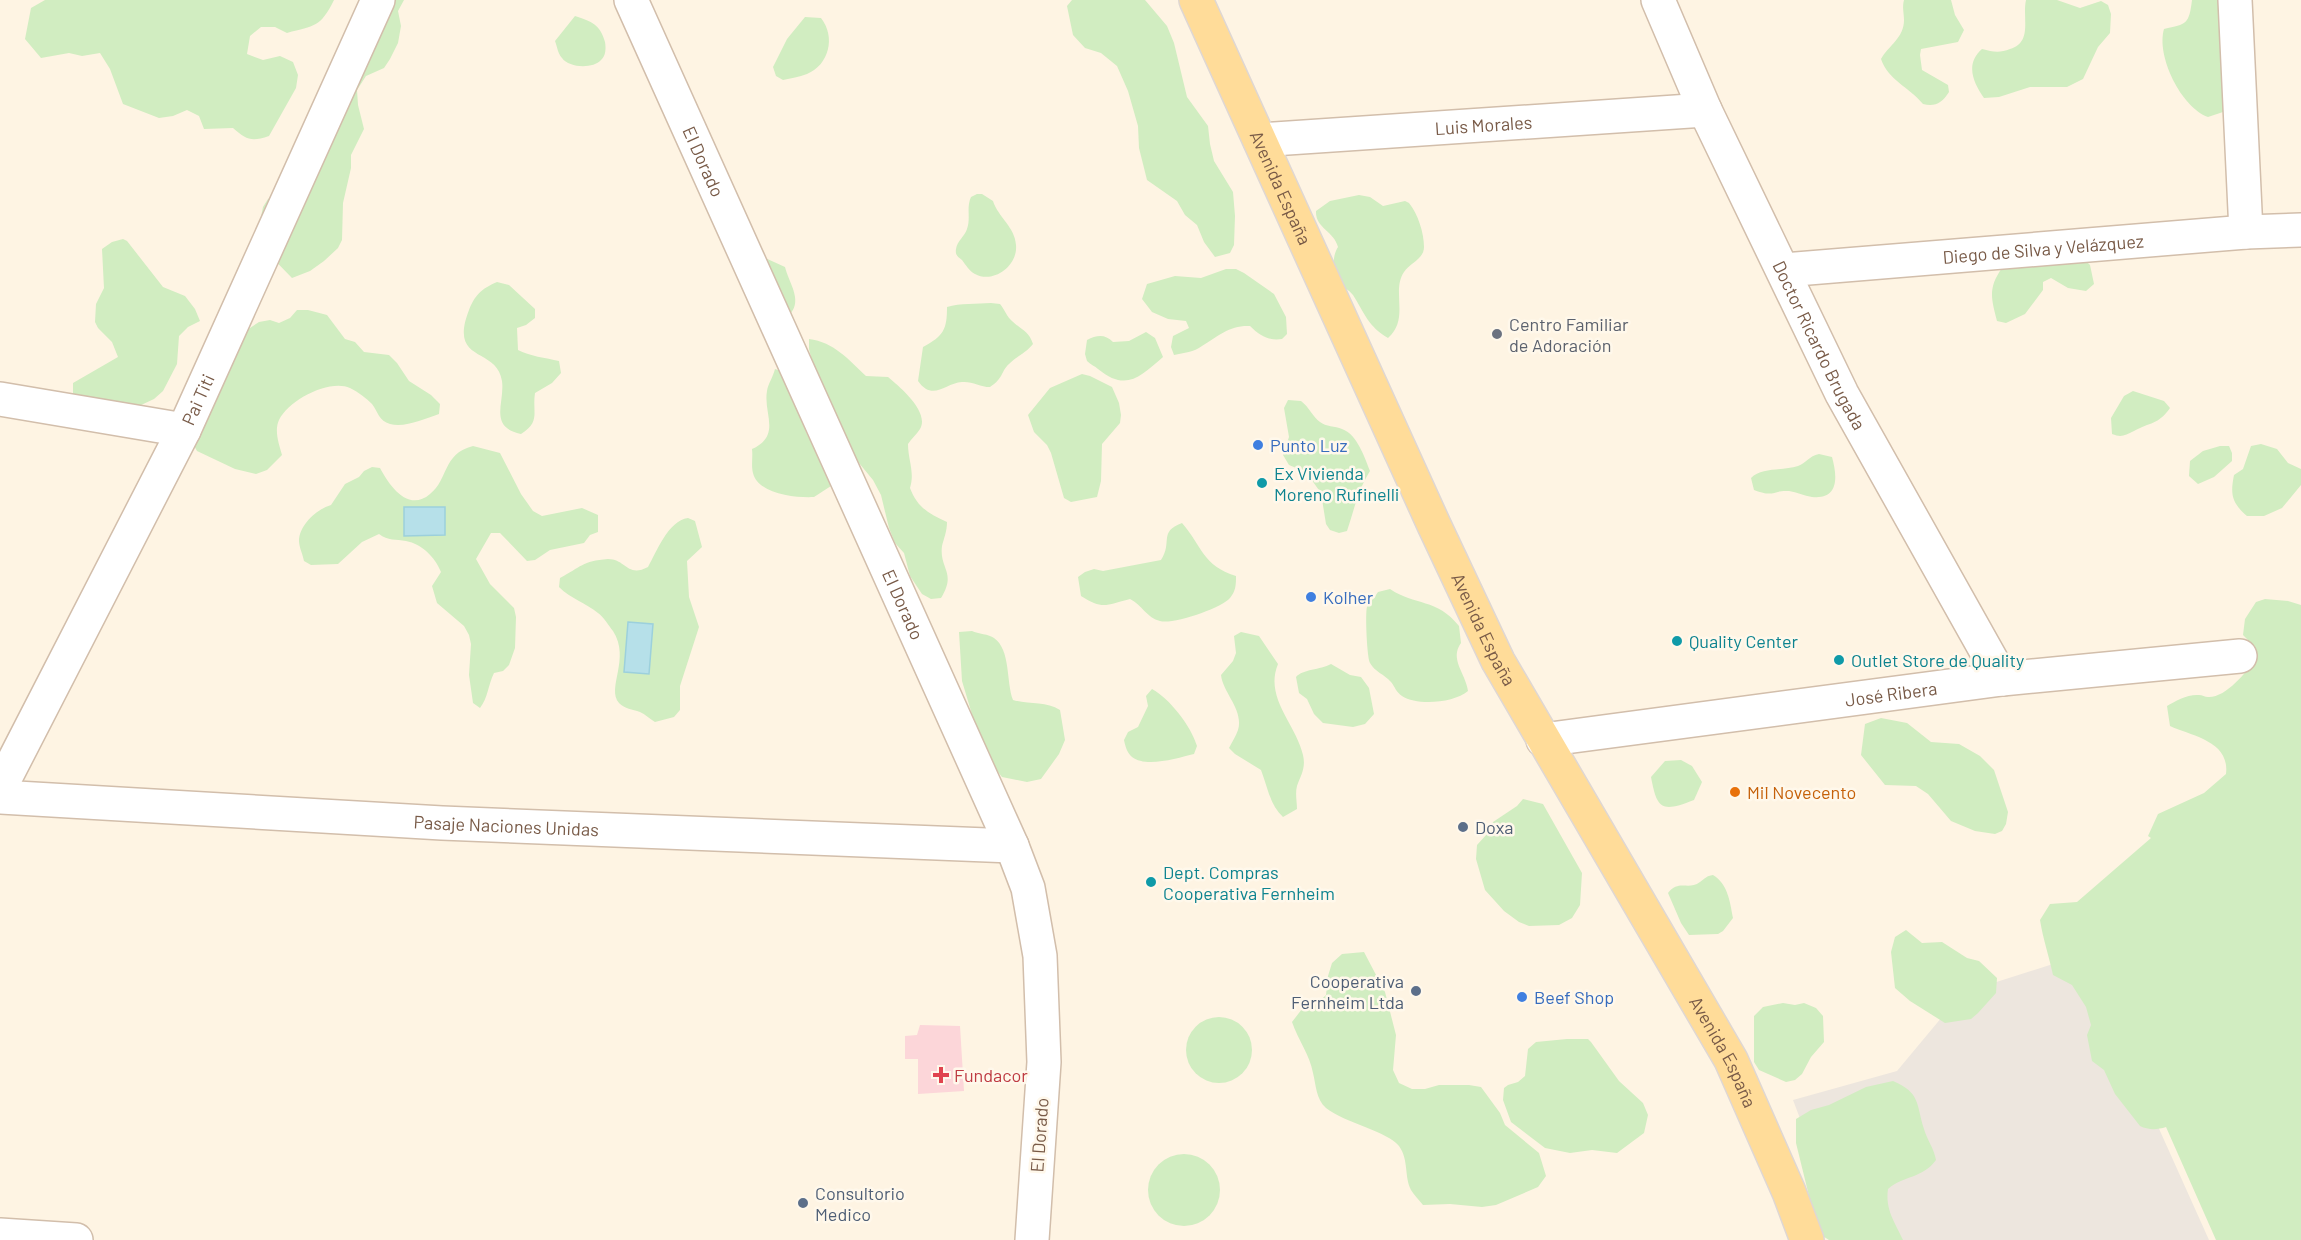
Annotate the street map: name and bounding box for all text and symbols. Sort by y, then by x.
street label: Luis Morales [1434,111,1533,139]
street label: El Dorado [678,123,729,200]
street label: Avenida España [1246,127,1316,248]
street label: Diego de Silva y Velázquez [1942,229,2145,268]
street label: Doctor Ricardo Brugada [1768,257,1871,433]
place label: Centro Familiar de Adoración [1509,313,1629,356]
marker: Centro Familiar de Adoración [1490,327,1504,341]
street label: Pai Titi [177,370,219,429]
place label: Punto Luz [1270,434,1348,456]
marker: Punto Luz [1251,438,1265,452]
place label: Ex Vivienda Moreno Rufinelli [1274,462,1399,505]
marker: Ex Vivienda Moreno Rufinelli [1255,476,1269,490]
street label: El Dorado [878,566,929,643]
street label: Avenida España [1447,569,1521,690]
place label: Kolher [1323,586,1374,608]
marker: Kolher [1304,590,1318,604]
place label: Quality Center [1689,630,1798,652]
marker: Quality Center [1670,634,1684,648]
place label: Outlet Store de Quality [1851,649,2024,671]
marker: Outlet Store de Quality [1832,653,1846,667]
street label: José Ribera [1844,677,1938,711]
place label: Mil Novecento [1747,781,1856,803]
marker: Mil Novecento [1728,785,1742,799]
street label: Pasaje Naciones Unidas [413,810,599,840]
place label: Doxa [1475,816,1514,838]
marker: Doxa [1456,820,1470,834]
place label: Dept. Compras Cooperativa Fernheim [1163,861,1335,904]
marker: Dept. Compras Cooperativa Fernheim [1144,875,1158,889]
place label: Cooperativa Fernheim Ltda [1291,970,1404,1013]
marker: Cooperativa Fernheim Ltda [1409,984,1423,998]
place label: Beef Shop [1534,986,1614,1008]
marker: Beef Shop [1515,990,1529,1004]
street label: Avenida España [1685,992,1761,1111]
place label: Fundacor [954,1064,1028,1086]
marker: Fundacor [932,1066,950,1084]
street label: El Dorado [1025,1097,1053,1173]
place label: Consultorio Medico [815,1182,905,1225]
marker: Consultorio Medico [796,1196,810,1210]

